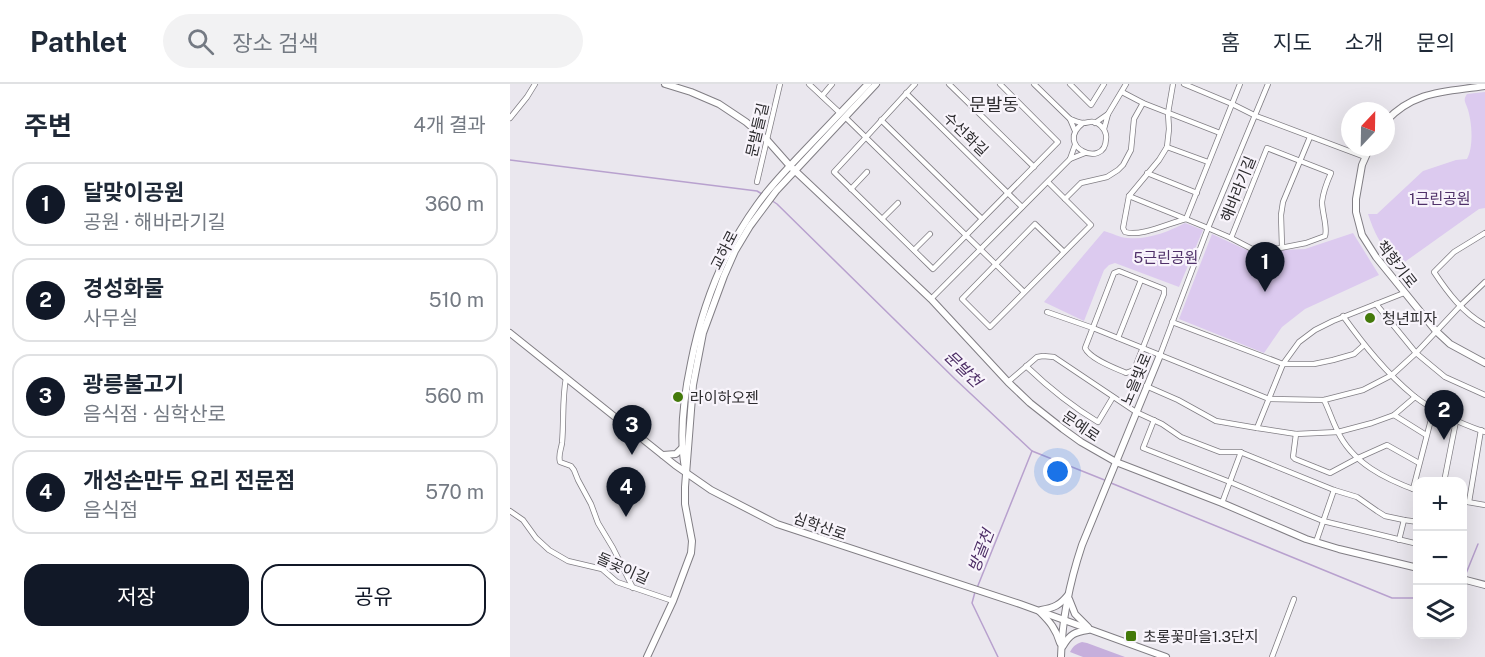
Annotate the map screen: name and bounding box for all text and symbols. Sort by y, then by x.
search box [163,14,583,68]
text: Pathlet [30,25,127,58]
icon: search [184,25,217,58]
text: 장소 검색 [232,30,319,56]
text: 홈 [1221,30,1240,55]
text: 지도 [1273,30,1312,55]
text: 소개 [1345,30,1383,55]
text: 문의 [1416,30,1455,55]
district label: 문발동 [969,94,1019,115]
street label: 문발들길 [743,101,771,159]
north arrow [1341,102,1395,156]
street label: 수선화길 [940,109,992,159]
text: 주변 [24,110,72,141]
text: 4개 결과 [413,113,486,137]
street label: 해바라기길 [1217,154,1259,224]
text: 달맞이공원 [83,179,184,205]
park label: 1근린공원 [1409,190,1471,207]
text: 1 [41,192,50,216]
text: 360 m [425,192,484,216]
text: 공원 · 해바라기길 [83,210,226,234]
street label: 교하로 [707,228,741,272]
street label: 책향기로 [1373,237,1421,291]
pin: 1 [1246,242,1284,292]
park label: 5근린공원 [1134,249,1198,266]
text: 경성화물 [83,275,164,301]
text: 2 [39,288,52,312]
text: 510 m [429,288,484,312]
text: 사무실 [83,306,138,330]
place label: 청년피자 [1382,310,1437,327]
marker: 청년피자 [1363,311,1377,325]
water label: 문발천 [941,347,987,393]
street label: 노을빛로 [1117,350,1155,408]
text: 광릉불고기 [83,371,184,397]
text: 3 [39,384,52,408]
text: 560 m [424,384,484,408]
place label: 라이하오젠 [690,389,759,406]
marker: 라이하오젠 [671,390,685,404]
pin: 2 [1424,390,1464,440]
text: 음식점 · 심학산로 [83,402,226,426]
pin: 3 [612,406,652,455]
street label: 문예로 [1059,407,1103,445]
your location [1043,457,1072,486]
text: 개성손만두 요리 전문점 [83,467,295,493]
pin: 4 [606,468,646,517]
map controls [1413,477,1467,639]
button: + [1413,477,1467,531]
text: 4 [39,480,52,504]
text: 570 m [425,480,484,504]
text: 음식점 [83,498,138,522]
street label: 심학산로 [791,509,849,543]
water label: 방골천 [964,525,999,575]
button: − [1413,531,1467,585]
street label: 돌곶이길 [594,549,652,587]
button: 저장 [24,564,249,626]
button: 공유 [261,564,486,626]
button: layers [1413,585,1467,639]
place label: 초롱꽃마을1.3단지 [1143,628,1259,645]
marker: 초롱꽃마을1.3단지 [1124,629,1138,643]

